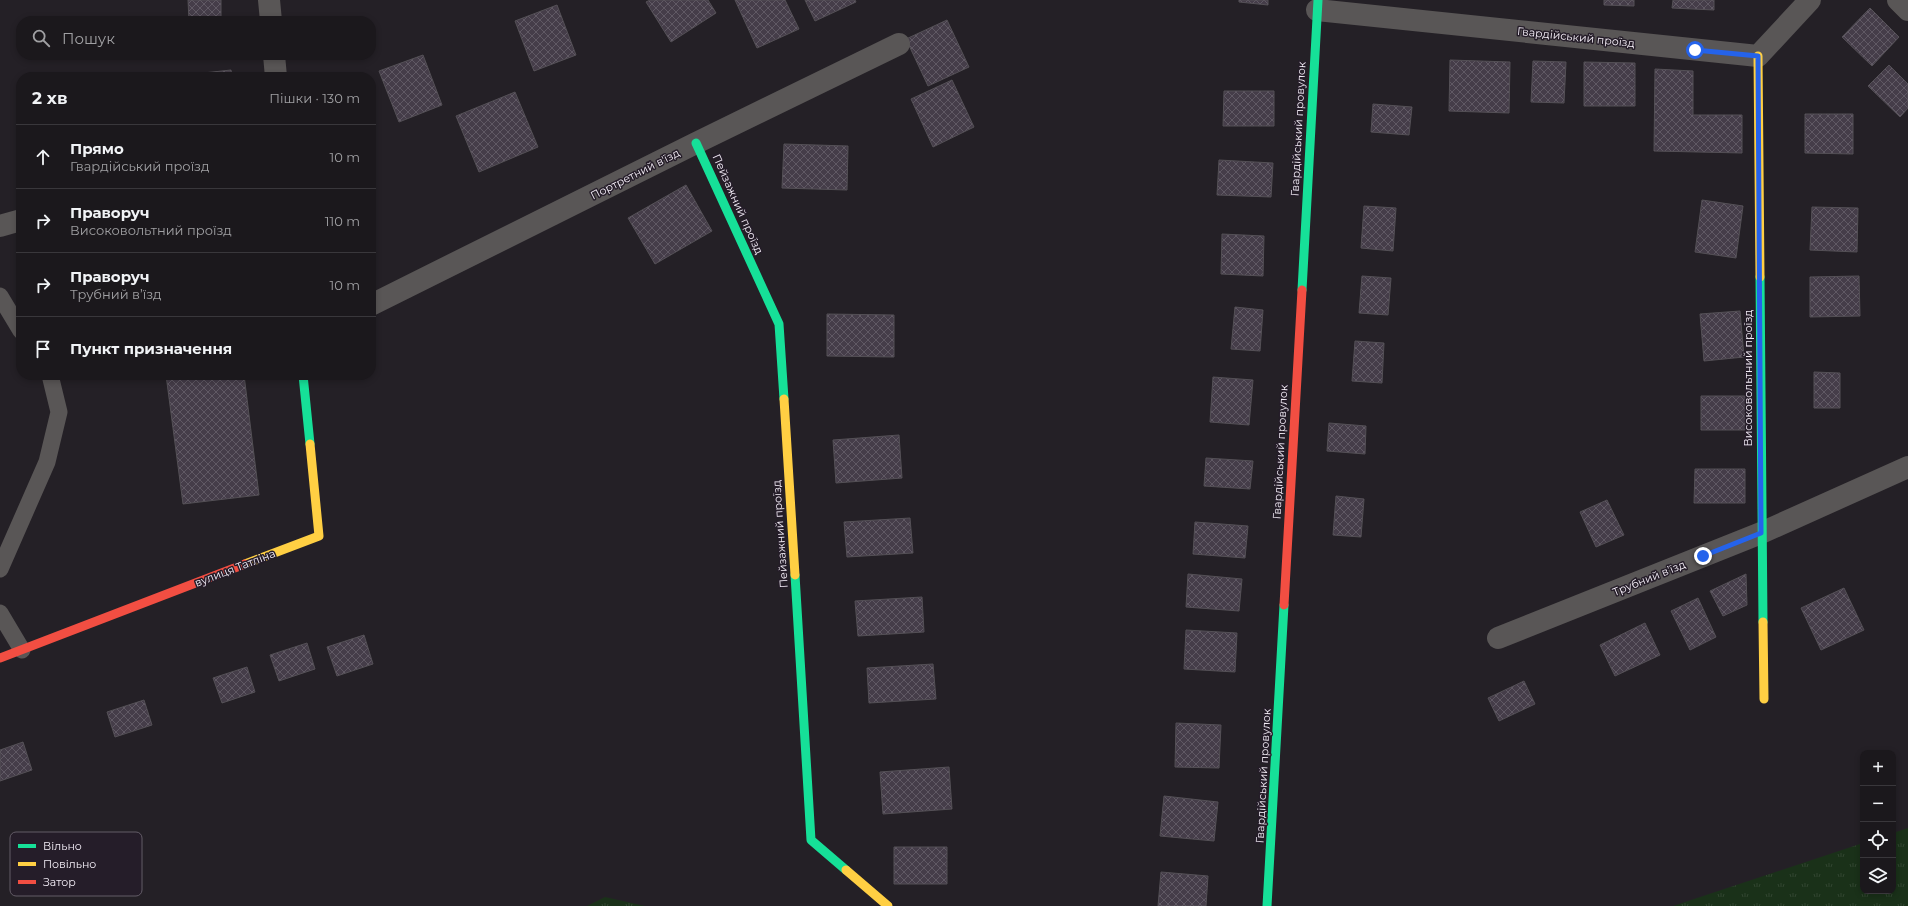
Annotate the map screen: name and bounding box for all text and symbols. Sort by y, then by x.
search box [16,16,376,60]
street label: Гвардійський проїзд [1517,24,1635,50]
icon: search [30,27,52,49]
text: Пошук [62,29,115,48]
route start [1686,41,1704,59]
street label: Гвардійський провулок [1287,61,1309,197]
text: 2 хв [32,88,67,108]
text: Пішки · 130 m [269,90,360,106]
text: Прямо [70,139,124,158]
street label: Портретний в'їзд [588,145,682,203]
icon: ahead [32,146,54,168]
text: 10 m [330,149,360,165]
street label: Пейзажний проїзд [710,152,766,256]
text: Гвардійський проїзд [70,158,210,174]
text: Праворуч [70,203,150,222]
icon: right [32,210,54,232]
text: 110 m [325,213,360,229]
text: Високовольтний проїзд [70,222,232,238]
text: Праворуч [70,267,150,286]
icon: right [32,274,54,296]
text: 10 m [330,277,360,293]
text: Трубний в’їзд [70,286,162,302]
street label: Високовольтний проїзд [1741,310,1755,446]
icon: arrive [32,338,54,360]
text: Пункт призначення [70,339,232,358]
street label: Гвардійський провулок [1269,384,1291,520]
street label: Пейзажний проїзд [769,480,791,588]
street label: вулиця Татліна [193,546,277,590]
route end [1694,547,1712,565]
street label: Трубний в’їзд [1610,557,1688,599]
street label: Гвардійський провулок [1252,708,1274,844]
map controls [1860,750,1896,894]
button: + [1860,750,1896,786]
button: − [1860,786,1896,822]
button: locate [1860,822,1896,858]
legend [10,832,142,896]
text: Вільно [43,839,82,853]
text: Повільно [43,857,96,871]
button: layers [1860,858,1896,894]
text: Затор [43,875,76,889]

